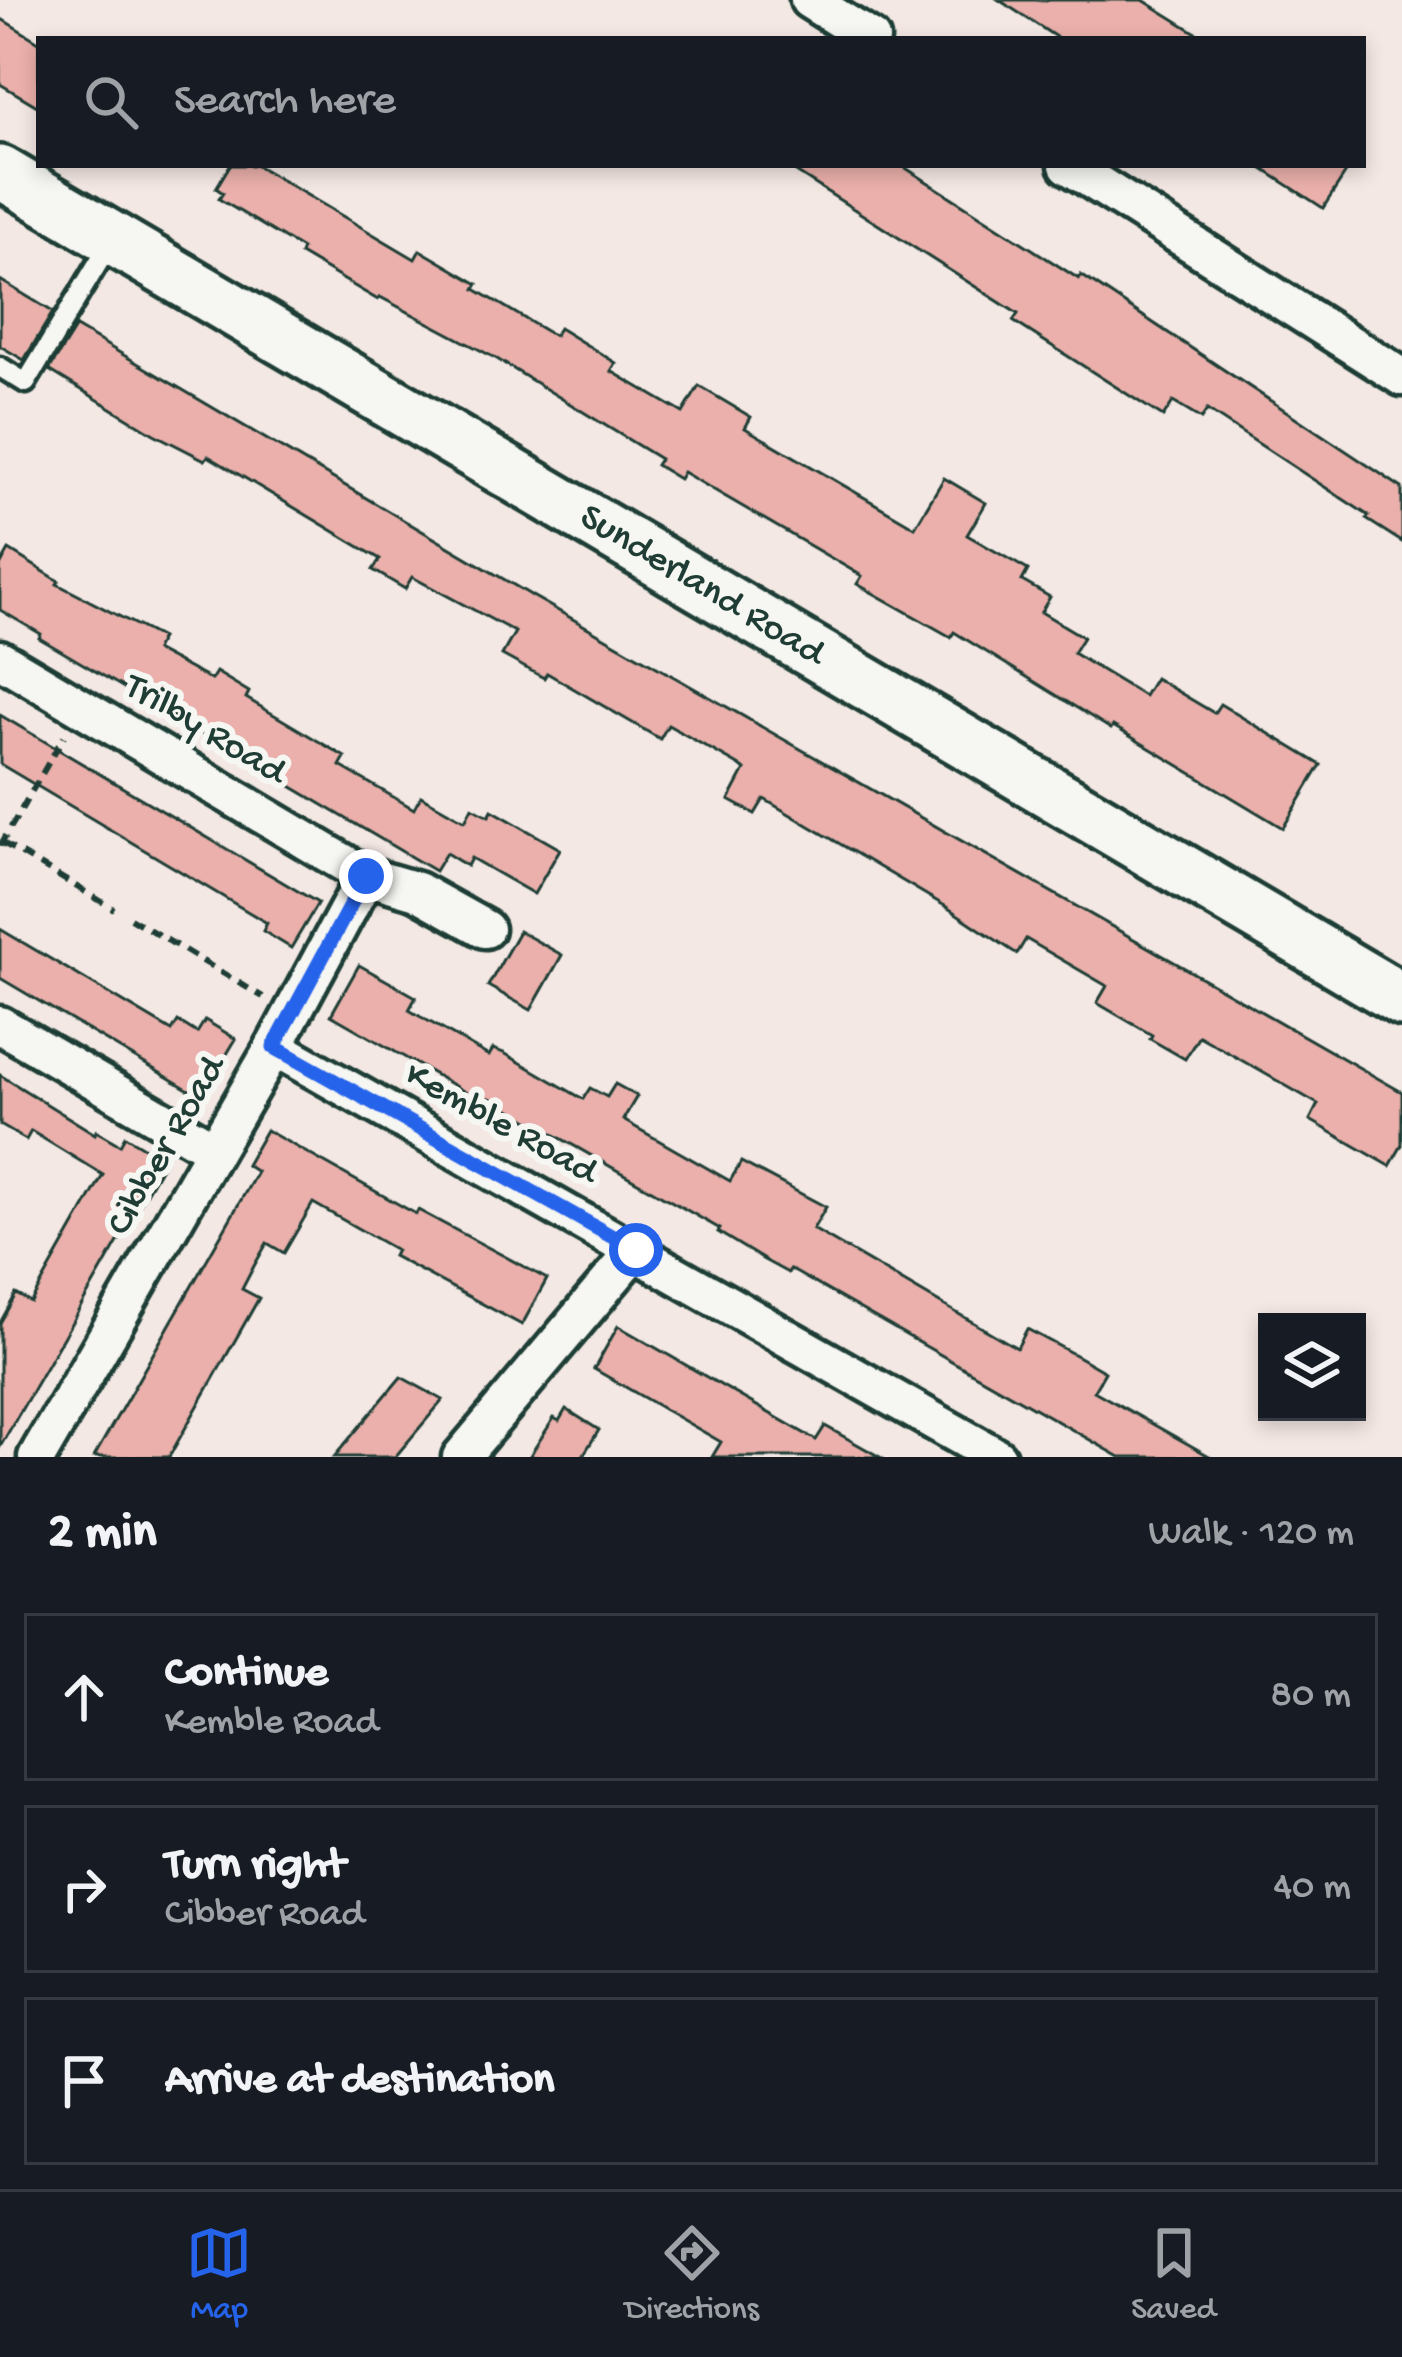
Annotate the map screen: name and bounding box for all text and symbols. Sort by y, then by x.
search box [36,36,1366,168]
icon: search [78,69,144,135]
text: Search here [174,76,396,129]
street label: Sunderland Road [570,496,835,680]
street label: Trilby Road [113,664,296,799]
route end [339,849,393,903]
street label: Cibber Road [98,1047,239,1245]
street label: Kemble Road [396,1053,607,1198]
route start [609,1223,663,1277]
map controls [1258,1313,1366,1421]
button: layers [1258,1313,1366,1421]
text: 2 min [48,1505,157,1565]
text: Walk · 120 m [1149,1512,1354,1558]
text: Continue [165,1648,328,1701]
icon: ahead [51,1664,117,1730]
text: 80 m [1271,1674,1351,1720]
text: Kemble Road [165,1701,378,1747]
text: Turn right [165,1840,345,1893]
icon: right [51,1856,117,1922]
text: 40 m [1273,1866,1351,1912]
text: Cibber Road [165,1893,364,1939]
icon: arrive [51,2048,117,2114]
text: Arrive at destination [165,2055,554,2108]
tab: Map [186,2220,252,2330]
tab: Directions [625,2220,759,2330]
tab: Saved [1131,2220,1216,2330]

